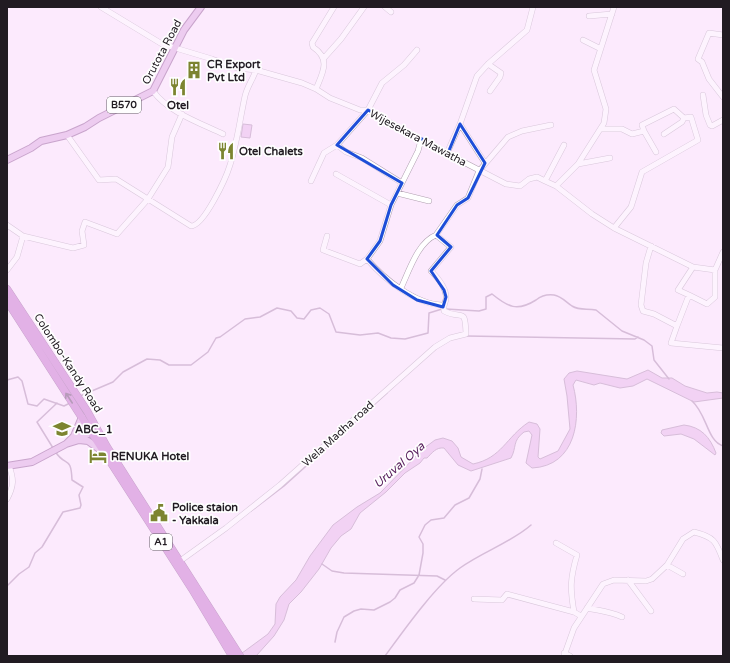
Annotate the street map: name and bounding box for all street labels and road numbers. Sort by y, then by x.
street label: Orutota Road [139,17,185,87]
road number: B570 [107,97,141,113]
street label: Wijesekara Mawatha [367,107,469,169]
street label: Colombo-Kandy Road [31,311,105,415]
street label: Wela Madha road [299,398,377,470]
road number: A1 [150,534,172,550]

